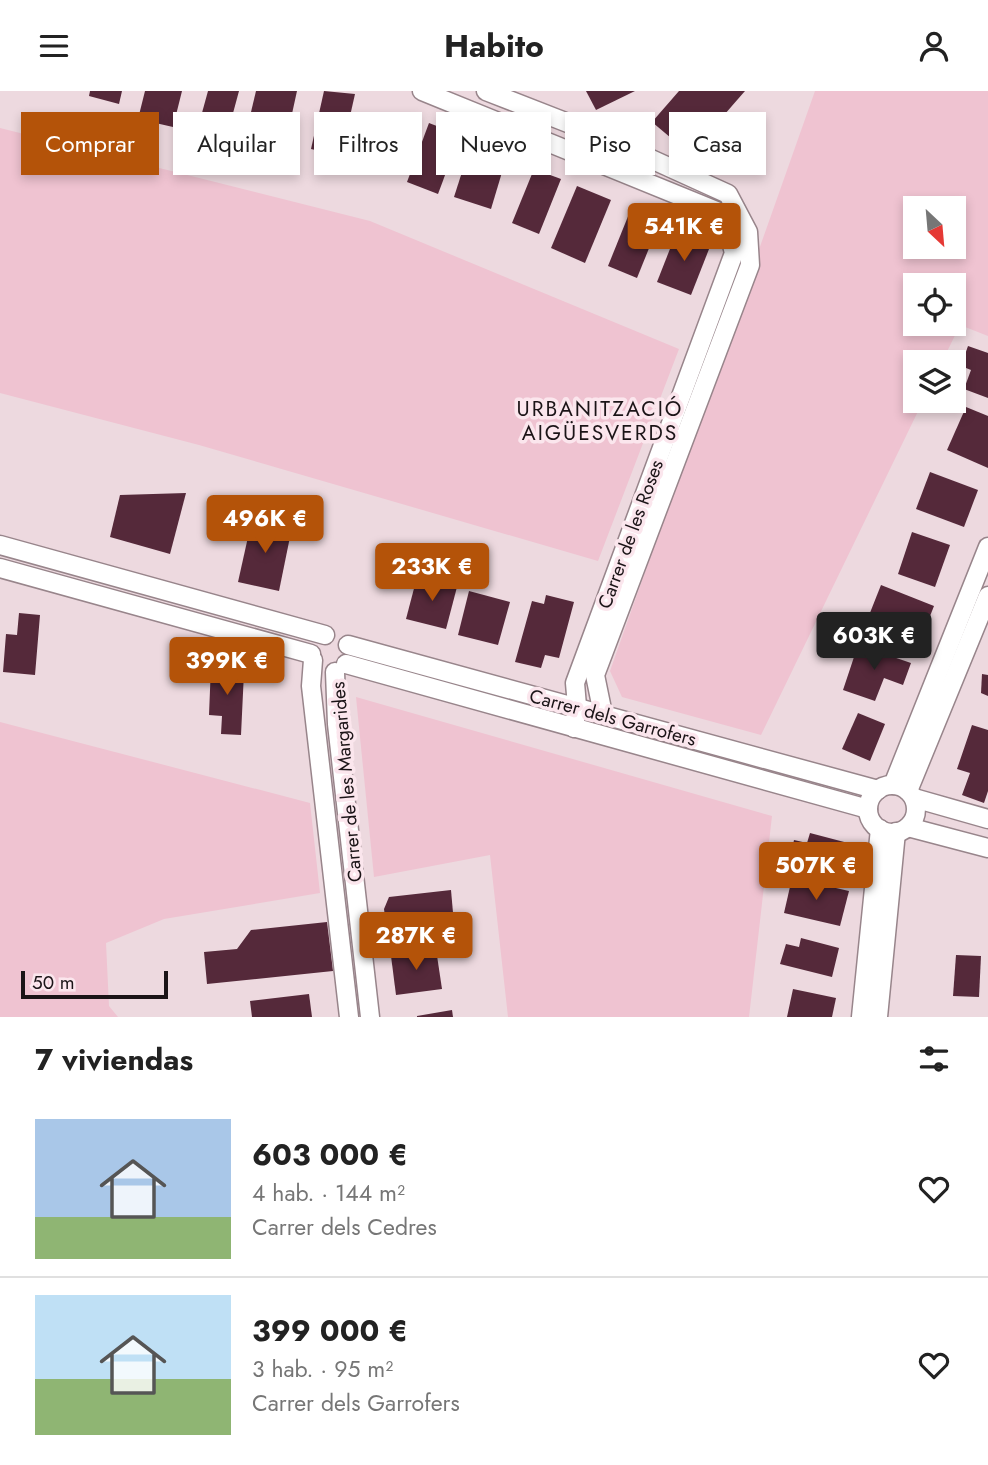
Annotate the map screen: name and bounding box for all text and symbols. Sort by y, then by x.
text: Habito [444,23,544,69]
icon: menu [35,27,73,65]
icon: person [915,27,953,65]
chip: Comprar [21,112,159,175]
chip: Alquilar [173,112,300,175]
chip: Filtros [314,112,422,175]
chip: Nuevo [436,112,551,175]
chip: Piso [565,112,655,175]
chip: Casa [669,112,766,175]
north arrow [903,196,966,259]
map controls [903,196,966,413]
pin: 541K € [627,204,741,263]
text: 541K € [644,209,724,243]
button: locate [903,273,966,336]
button: layers [903,350,966,413]
district label: URBANITZACIÓ AIGÜESVERDS [517,394,683,448]
street label: Carrer de les Roses [591,456,670,612]
pin: 496K € [208,496,322,555]
text: 496K € [223,501,307,535]
pin: 233K € [375,543,489,603]
text: 233K € [391,549,473,583]
pin: 603K € [817,613,931,672]
text: 603K € [833,618,915,652]
pin: 399K € [170,637,284,697]
text: 399K € [185,643,269,677]
street label: Carrer de les Margarides [324,680,369,883]
street label: Carrer dels Garrofers [526,682,700,753]
pin: 507K € [759,843,873,902]
text: 507K € [775,848,857,882]
pin: 287K € [359,913,473,972]
text: 287K € [375,918,457,952]
scale bar [21,968,168,1000]
text: 50 m [32,969,75,996]
text: 7 viviendas [35,1038,193,1081]
icon: filters [915,1040,953,1078]
text: 603 000 € [252,1133,408,1176]
icon: home [91,1147,175,1231]
icon: heart [915,1170,953,1208]
text: 4 hab. · 144 m² [252,1176,405,1210]
text: Carrer dels Cedres [252,1210,437,1244]
text: 399 000 € [252,1309,408,1352]
icon: home [91,1323,175,1407]
icon: heart [915,1346,953,1384]
text: 3 hab. · 95 m² [252,1352,393,1386]
text: Carrer dels Garrofers [252,1386,460,1420]

